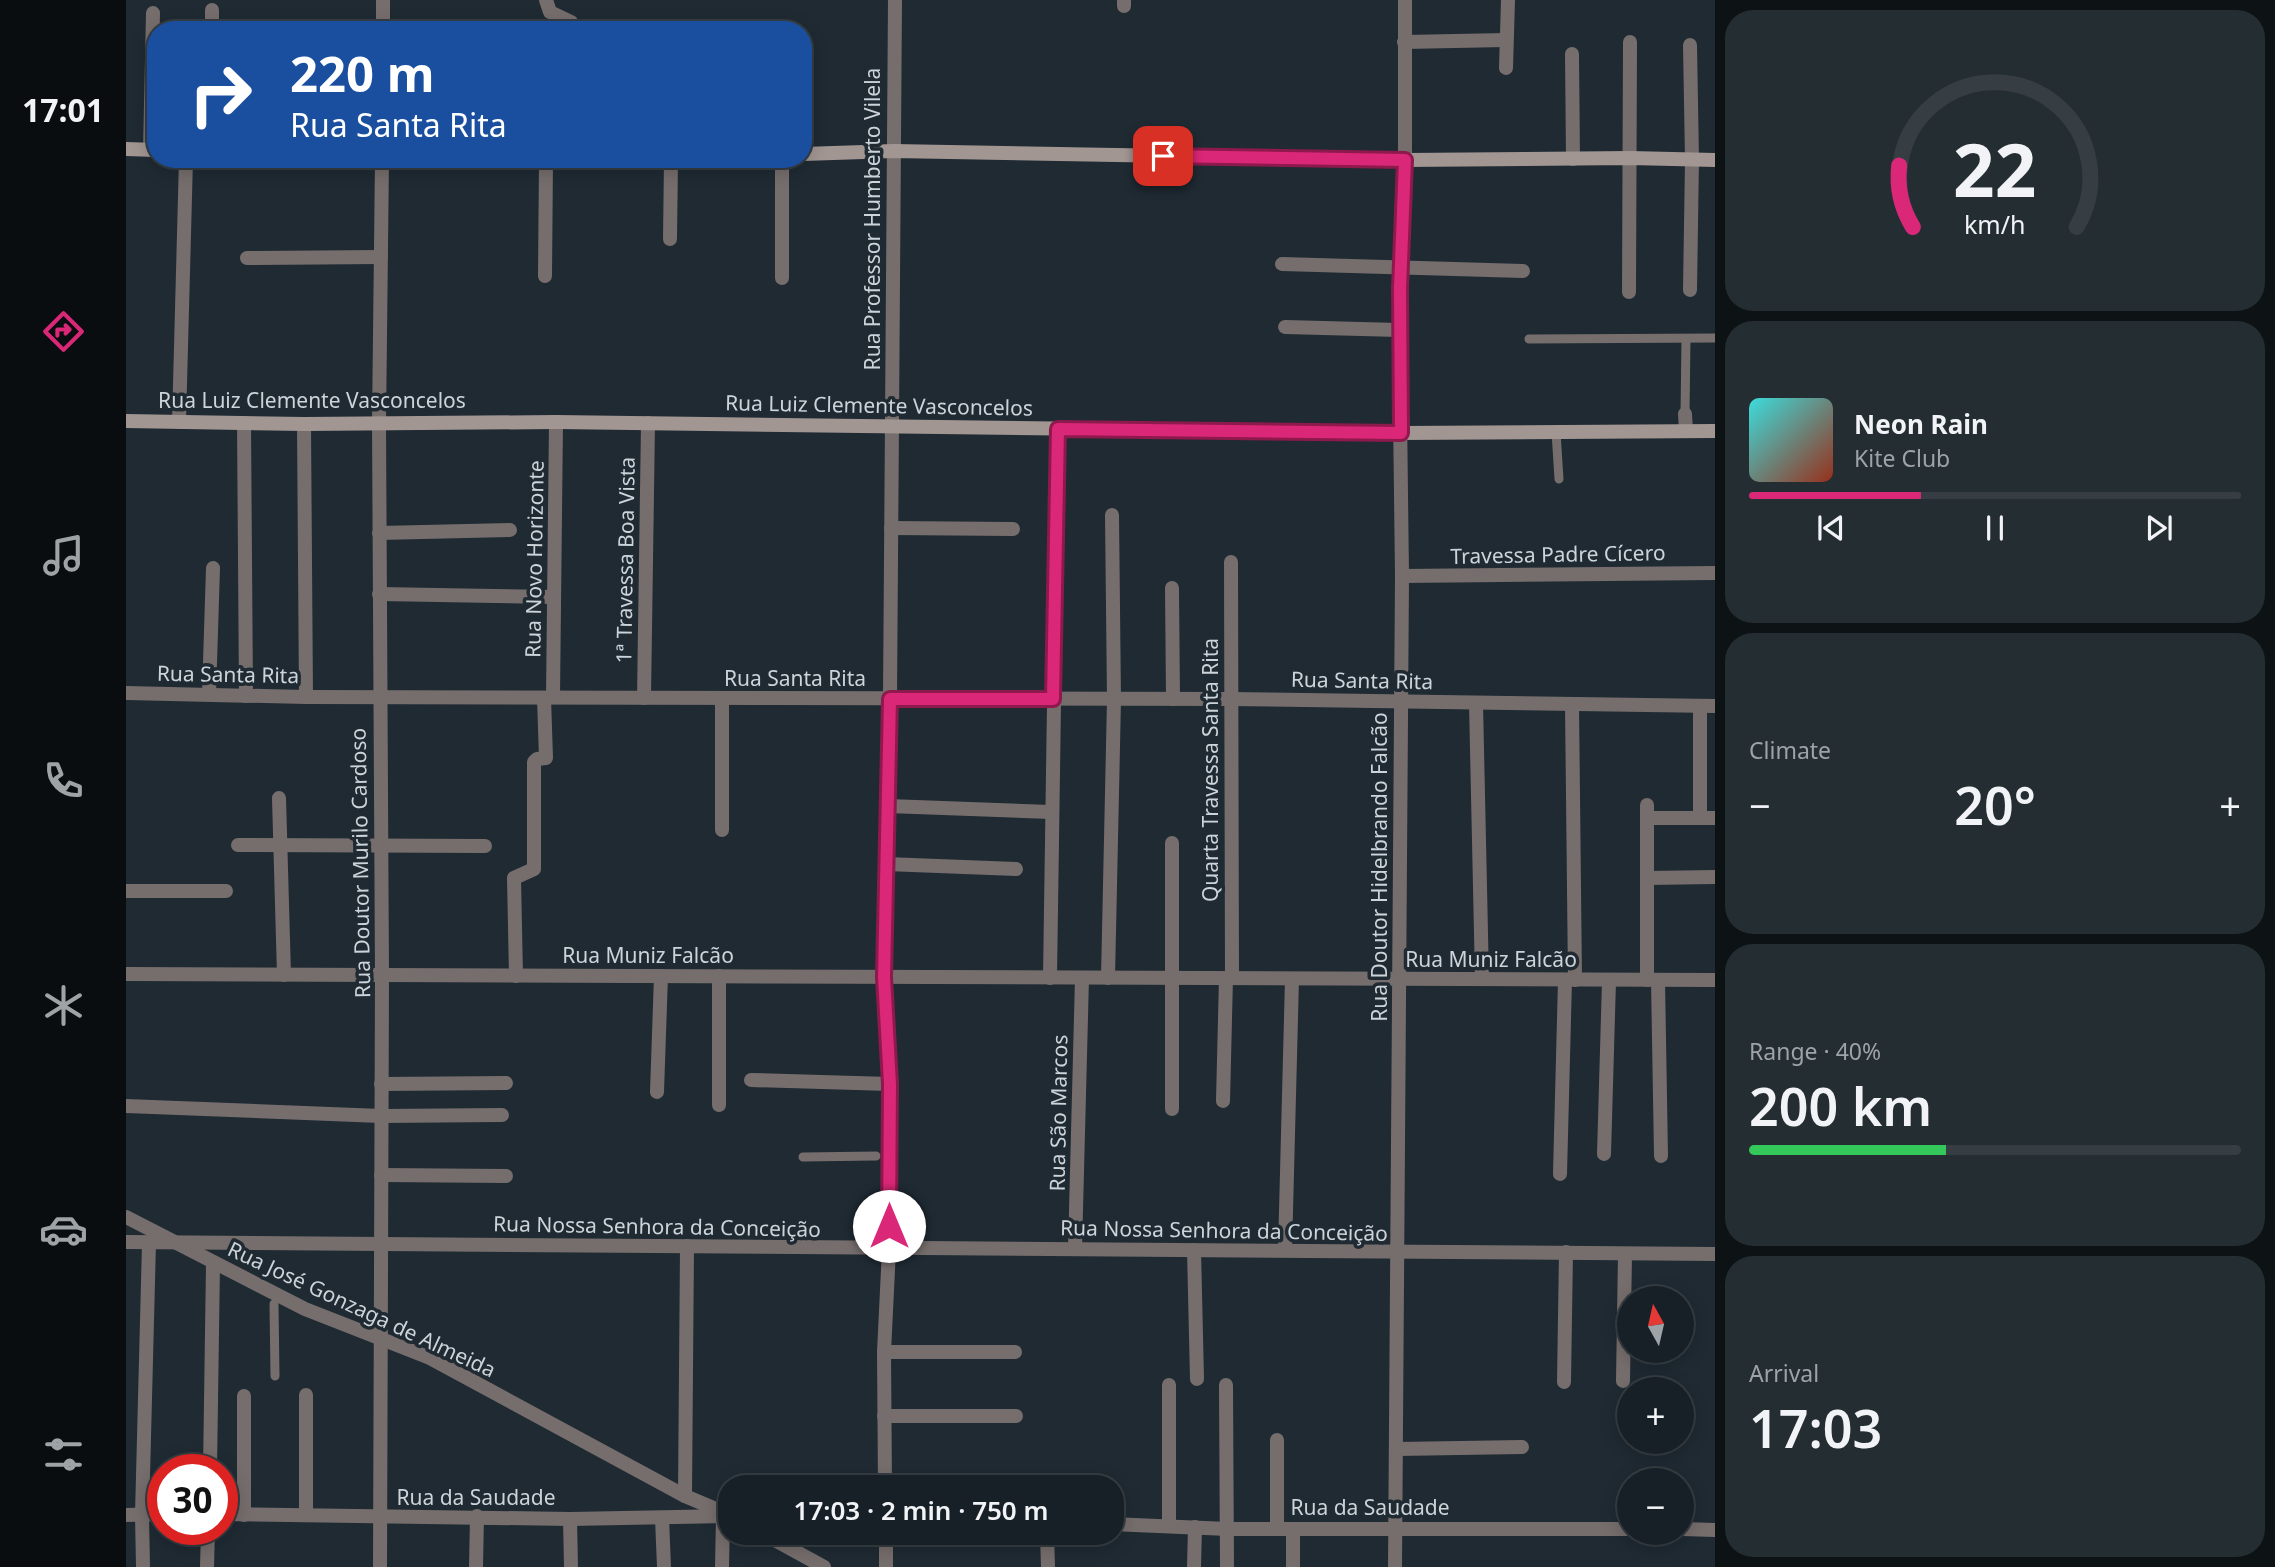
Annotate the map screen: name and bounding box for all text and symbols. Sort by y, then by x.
text: 220 m [290,40,435,106]
icon: right [175,49,266,140]
street label: Rua Professor Humberto Vilela [858,68,886,370]
text: 17:01 [22,88,104,131]
text: Rua Santa Rita [290,103,507,146]
text: 22 [1953,119,2037,218]
pin [1133,126,1193,186]
icon: arrive [1144,137,1182,175]
text: km/h [1964,207,2026,241]
icon: directions [39,307,88,356]
street label: Rua Luiz Clemente Vasconcelos [158,386,466,414]
street label: Rua Luiz Clemente Vasconcelos [725,388,1033,422]
text: Neon Rain [1854,406,1988,442]
text: Kite Club [1854,442,1950,474]
street label: 1ª Travessa Boa Vista [609,456,641,664]
street label: Rua Novo Horizonte [518,460,550,658]
icon: previous [1812,509,1850,547]
icon: pause [1976,509,2014,547]
icon: next [2140,509,2178,547]
icon: music [39,531,88,580]
street label: Travessa Padre Cícero [1450,538,1666,570]
street label: Quarta Travessa Santa Rita [1196,638,1224,902]
street label: Rua Santa Rita [157,659,299,689]
street label: Rua Santa Rita [724,664,866,692]
street label: Rua Santa Rita [1291,665,1433,695]
street label: Rua Doutor Hidelbrando Falcão [1365,712,1393,1022]
street label: Rua Doutor Murilo Cardoso [344,728,376,998]
text: Climate [1749,734,1831,766]
icon: phone [39,756,88,805]
text: 20° [1954,769,2036,840]
text: − [1749,779,1771,831]
text: + [2219,779,2241,831]
street label: Rua Muniz Falcão [562,941,734,969]
street label: Rua Muniz Falcão [1405,945,1577,973]
icon: climate [39,981,88,1030]
street label: Rua São Marcos [1043,1034,1073,1192]
text: Range · 40% [1749,1035,1881,1067]
text: 200 km [1749,1070,1932,1141]
position arrow [852,1189,926,1263]
icon: car [39,1205,88,1254]
street label: Rua Nossa Senhora da Conceição [493,1209,821,1243]
street label: Rua Nossa Senhora da Conceição [1060,1213,1388,1247]
street label: Rua José Gonzaga de Almeida [224,1235,500,1383]
north arrow [1617,1286,1694,1363]
map controls [1617,1286,1694,1545]
text: Arrival [1749,1357,1819,1389]
button: + [1617,1377,1694,1454]
text: 17:03 [1749,1392,1882,1463]
icon: filters [39,1430,88,1479]
speed limit sign: 30 [147,1454,238,1545]
button: − [1617,1468,1694,1545]
street label: Rua da Saudade [396,1483,556,1511]
text: 17:03 · 2 min · 750 m [794,1492,1048,1528]
street label: Rua da Saudade [1290,1493,1450,1521]

